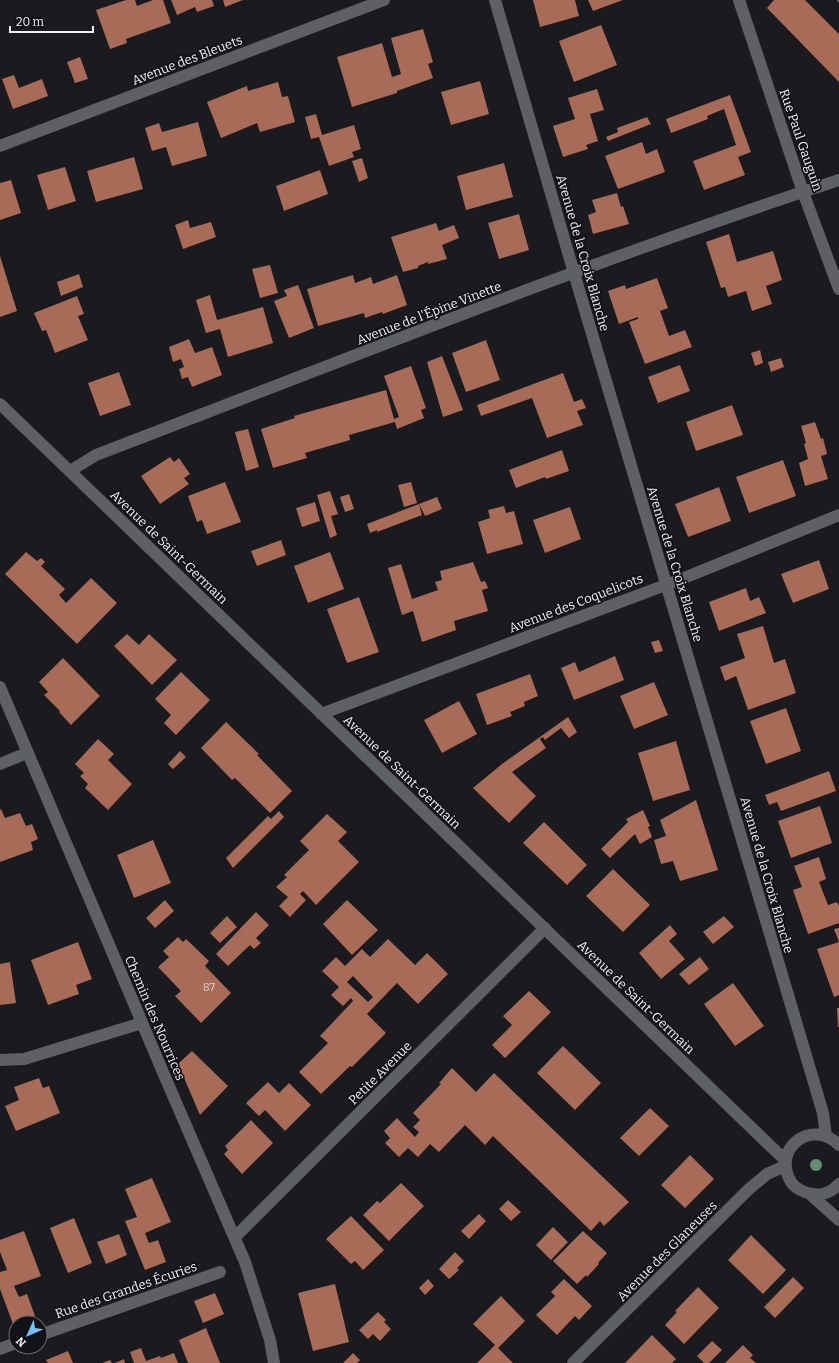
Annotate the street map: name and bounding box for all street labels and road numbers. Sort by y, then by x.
street label: Avenue des Bleuets [130,32,244,88]
street label: Rue Paul Gauguin [776,87,826,194]
street label: Avenue de la Croix Blanche [553,173,613,333]
street label: Avenue de l'Épine Vinette [355,278,503,348]
street label: Avenue de la Croix Blanche [644,484,706,644]
street label: Avenue de Saint-Germain [107,487,231,607]
street label: Avenue des Coquelicots [507,570,645,636]
street label: Avenue de Saint-Germain [340,712,464,832]
street label: Avenue de la Croix Blanche [737,795,797,955]
street label: Avenue de Saint-Germain [574,937,698,1057]
street label: Chemin des Nourrices [122,953,188,1083]
street label: Petite Avenue [345,1038,415,1108]
street label: Avenue des Glaneuses [614,1198,720,1304]
street label: Rue des Grandes Écuries [53,1259,199,1321]

